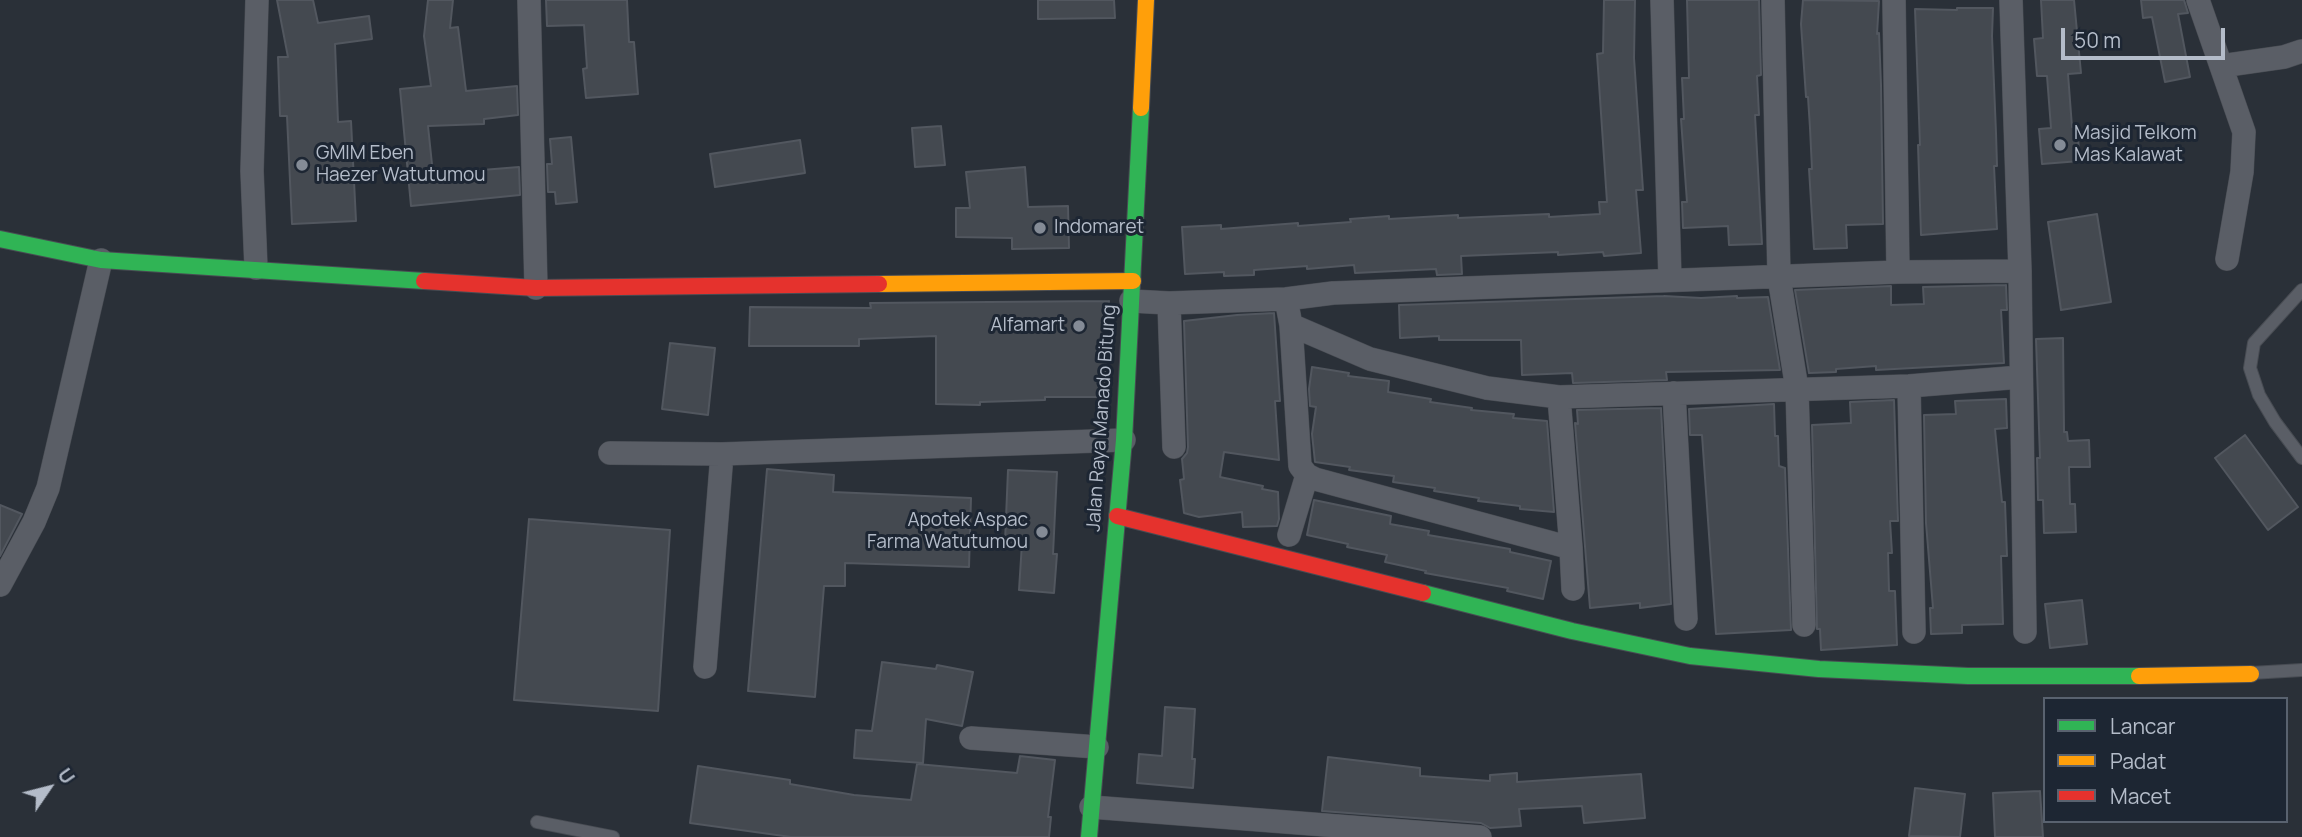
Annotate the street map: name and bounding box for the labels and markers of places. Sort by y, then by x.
place label: Masjid Telkom Mas Kalawat [2074,123,2197,167]
marker: Masjid Telkom Mas Kalawat [2052,137,2068,153]
place label: GMIM Eben Haezer Watutumou [316,143,486,187]
marker: GMIM Eben Haezer Watutumou [294,157,310,173]
place label: Indomaret [1054,217,1144,239]
marker: Indomaret [1032,220,1048,236]
place label: Alfamart [990,315,1065,337]
marker: Alfamart [1071,318,1087,334]
place label: Apotek Aspac Farma Watutumou [867,510,1028,554]
marker: Apotek Aspac Farma Watutumou [1034,524,1050,540]

